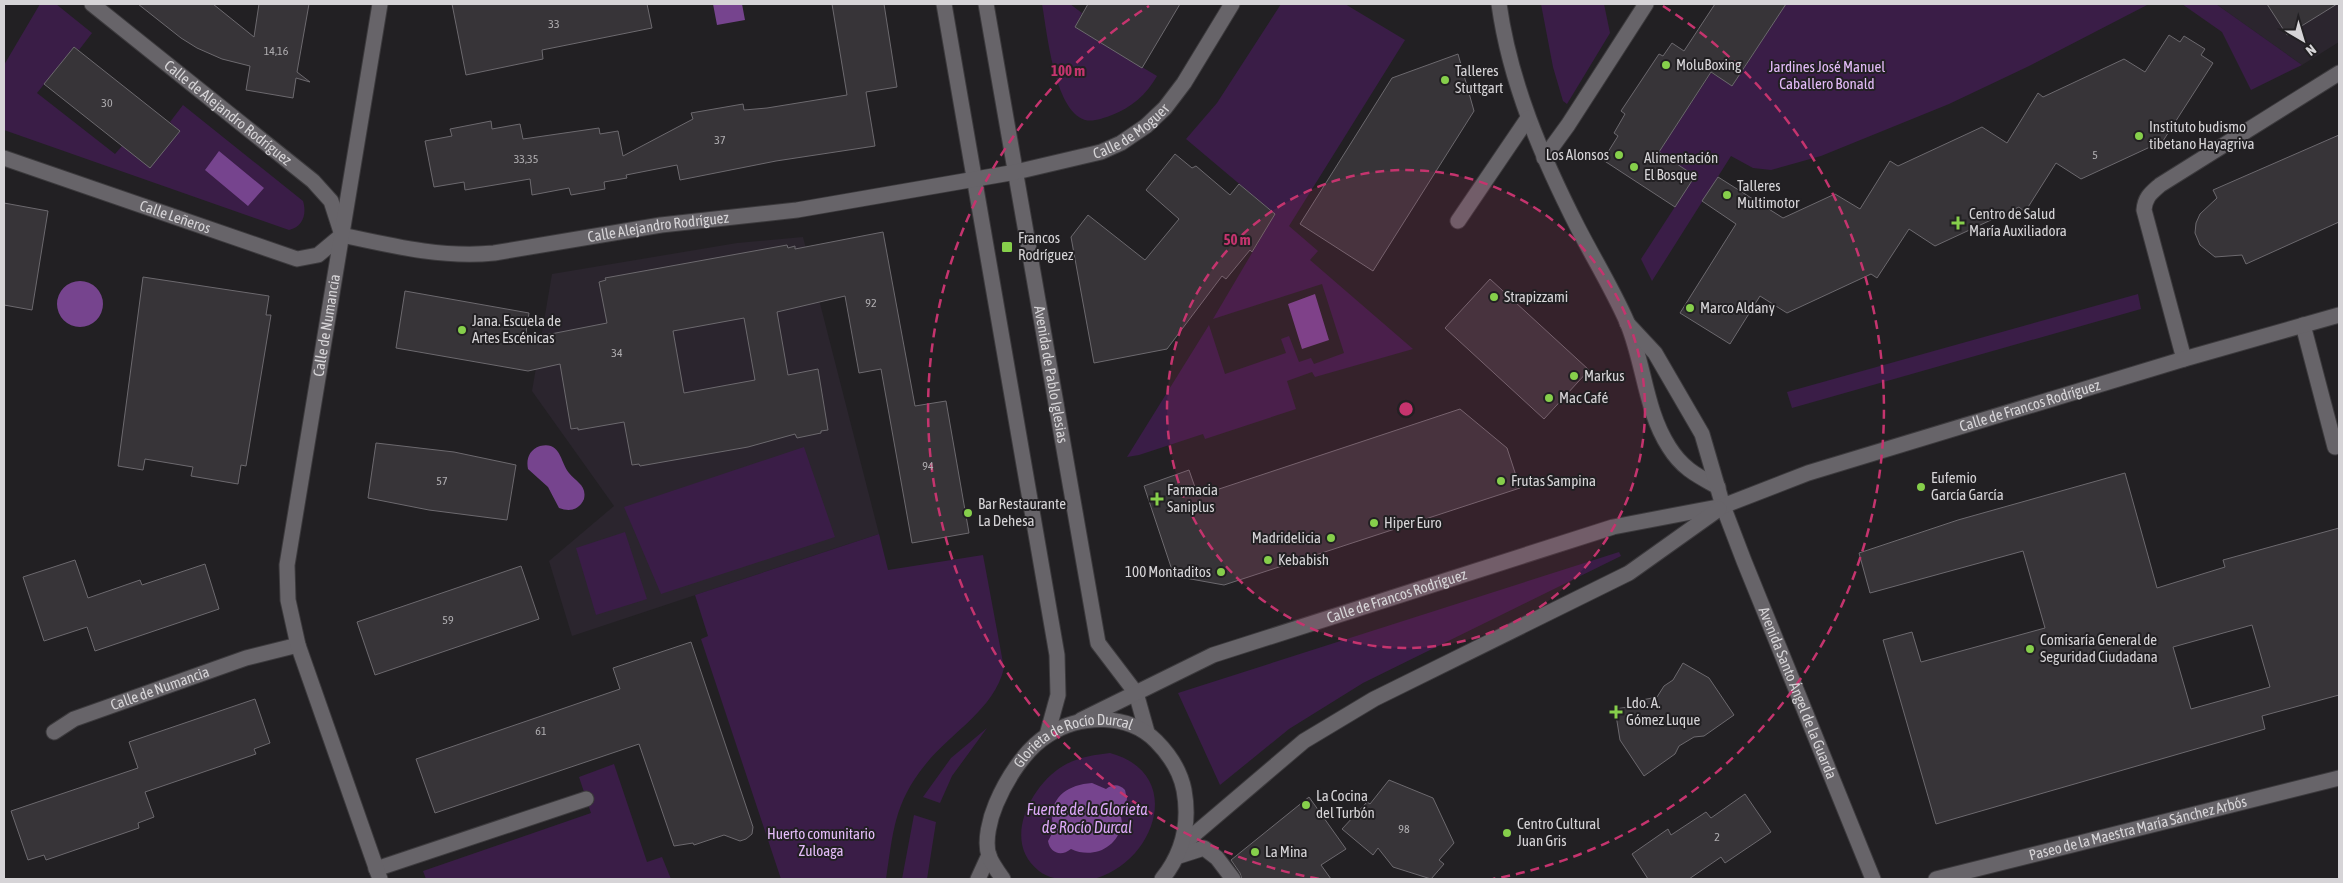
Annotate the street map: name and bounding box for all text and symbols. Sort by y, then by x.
north arrow [2278,15,2328,65]
house number: 33 [548,17,560,31]
text: N [2303,41,2319,59]
house number: 14,16 [264,44,289,58]
street label: Calle de Alejandro Rodríguez [161,56,296,169]
place label: MoluBoxing [1676,56,1742,73]
park label: Jardines José Manuel Caballero Bonald [1769,58,1885,92]
marker: MoluBoxing [1660,59,1672,71]
text: 100 m [1051,62,1085,79]
place label: Talleres Stuttgart [1455,62,1503,96]
marker: Talleres Stuttgart [1439,74,1451,86]
house number: 30 [101,96,113,110]
street label: Calle de Moguer [1091,100,1173,162]
place label: Instituto budismo tibetano Hayagriva [2149,118,2254,152]
marker: Instituto budismo tibetano Hayagriva [2133,130,2145,142]
house number: 37 [714,133,726,147]
place label: Los Alonsos [1546,146,1609,163]
house number: 5 [2092,148,2098,162]
marker: Los Alonsos [1613,149,1625,161]
place label: Alimentación El Bosque [1644,149,1718,183]
house number: 33,35 [514,152,538,166]
marker: Alimentación El Bosque [1628,161,1640,173]
place label: Talleres Multimotor [1737,177,1800,211]
marker: Talleres Multimotor [1721,189,1733,201]
street label: Calle Leñeros [138,196,213,237]
place label: Centro de Salud María Auxiliadora [1969,205,2067,239]
street label: Calle Alejandro Rodríguez [586,209,730,245]
marker: Centro de Salud María Auxiliadora [1951,216,1965,230]
place label: Francos Rodríguez [1018,229,1074,263]
text: 50 m [1224,231,1251,248]
marker: Francos Rodríguez [1000,240,1014,254]
street label: Calle de Numancia [309,273,343,378]
place label: Strapizzami [1504,288,1568,305]
marker: Strapizzami [1488,291,1500,303]
house number: 92 [865,296,877,310]
place label: Marco Aldany [1700,299,1775,316]
marker: Marco Aldany [1684,302,1696,314]
street label: Avenida de Pablo Iglesias [1031,304,1072,444]
place label: Jana. Escuela de Artes Escénicas [472,312,561,346]
marker: Jana. Escuela de Artes Escénicas [456,324,468,336]
house number: 34 [611,346,623,360]
place label: Markus [1584,367,1625,384]
marker: Markus [1568,370,1580,382]
street label: Calle de Francos Rodríguez [1957,376,2103,435]
place label: Mac Café [1559,389,1608,406]
marker: Mac Café [1543,392,1555,404]
centre of rings [1397,400,1415,418]
house number: 94 [922,459,934,473]
place label: Eufemio García García [1931,469,2004,503]
place label: Frutas Sampina [1511,472,1596,489]
house number: 57 [436,474,448,488]
marker: Frutas Sampina [1495,475,1507,487]
place label: Farmacia Saniplus [1167,481,1218,515]
marker: Eufemio García García [1915,481,1927,493]
marker: Farmacia Saniplus [1151,493,1163,505]
place label: Bar Restaurante La Dehesa [978,495,1066,529]
marker: Bar Restaurante La Dehesa [962,507,974,519]
place label: Hiper Euro [1384,514,1442,531]
marker: Hiper Euro [1368,517,1380,529]
place label: Madridelicia [1252,529,1321,546]
marker: Madridelicia [1325,532,1337,544]
place label: Kebabish [1278,551,1329,568]
marker: Kebabish [1262,554,1274,566]
place label: 100 Montaditos [1125,563,1211,580]
street label: Calle de Francos Rodríguez [1324,565,1469,626]
marker: 100 Montaditos [1215,566,1227,578]
street label: Avenida Santo Ángel de la Guarda [1755,604,1841,781]
house number: 59 [442,613,454,627]
place label: Comisaría General de Seguridad Ciudadana [2040,631,2158,665]
marker: Comisaría General de Seguridad Ciudadana [2024,643,2036,655]
street label: Calle de Numancia [108,663,211,713]
place label: Ldo. A. Gómez Luque [1626,694,1700,728]
marker: Ldo. A. Gómez Luque [1610,706,1622,718]
street label: Glorieta de Rocío Durcal [1010,711,1136,771]
house number: 61 [535,724,547,738]
place label: La Cocina del Turbón [1316,787,1375,821]
street label: Paseo de la Maestra María Sánchez Arbós [2027,792,2248,863]
marker: La Cocina del Turbón [1300,799,1312,811]
water label: Fuente de la Glorieta de Rocío Durcal [1026,800,1148,836]
place label: Centro Cultural Juan Gris [1517,815,1600,849]
house number: 98 [1398,822,1410,836]
park label: Huerto comunitario Zuloaga [767,825,875,859]
marker: Centro Cultural Juan Gris [1501,827,1513,839]
house number: 2 [1714,830,1720,844]
place label: La Mina [1265,843,1308,860]
marker: La Mina [1249,846,1261,858]

